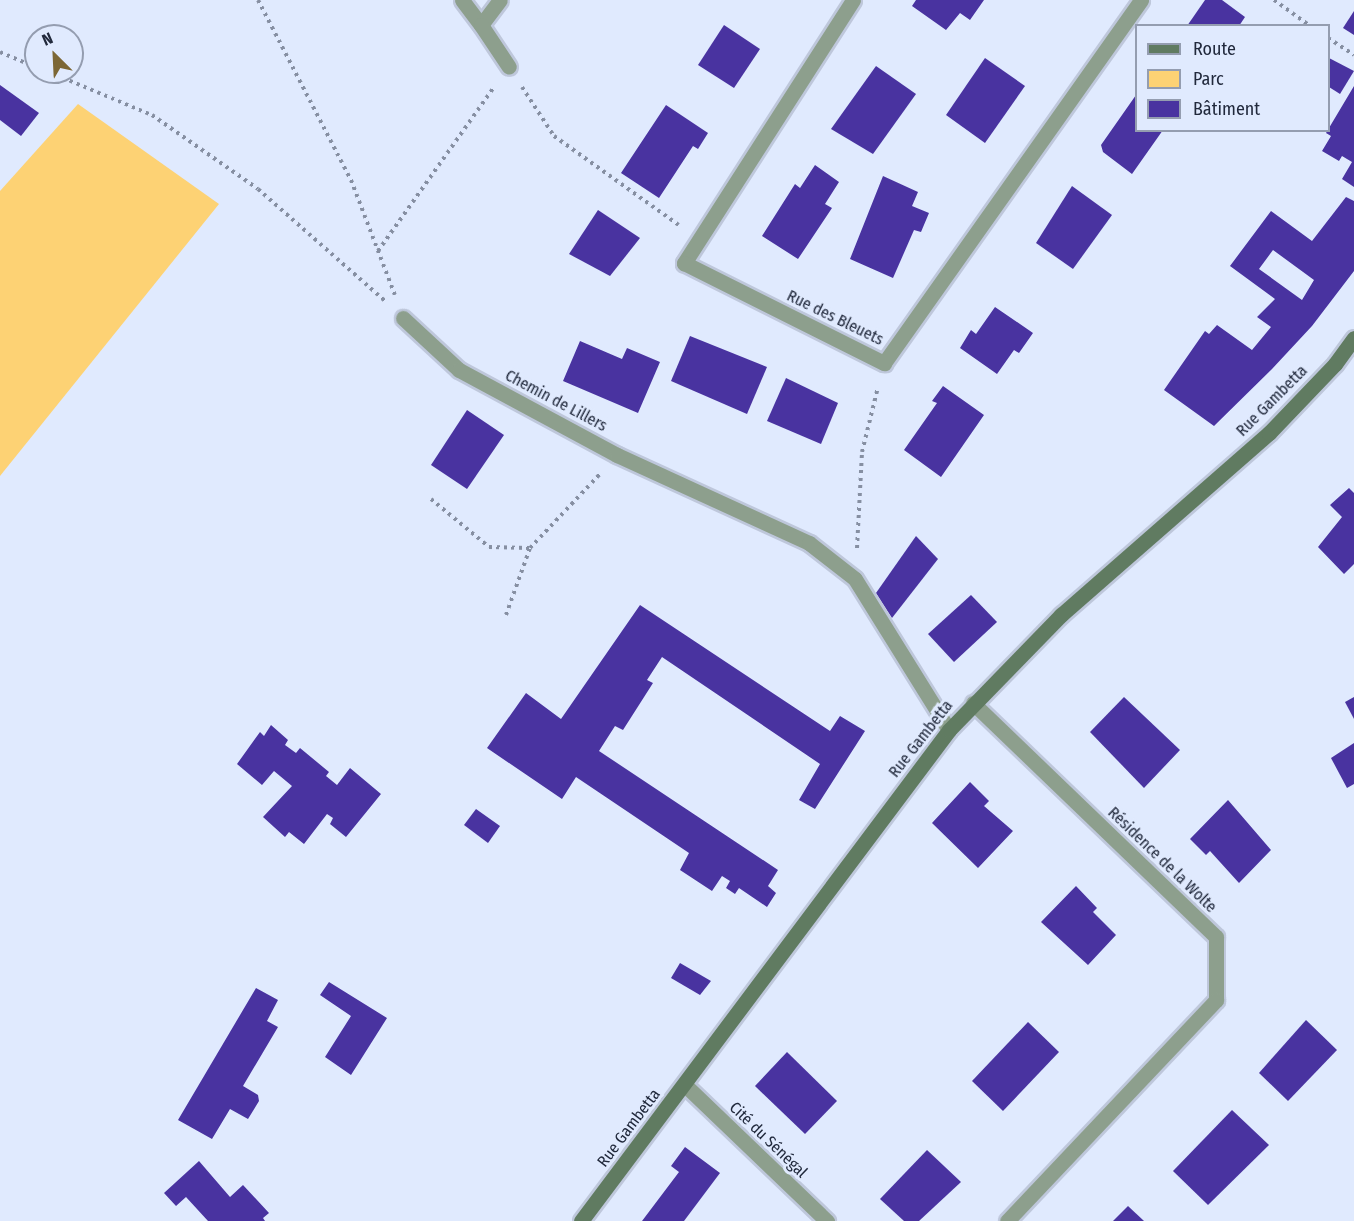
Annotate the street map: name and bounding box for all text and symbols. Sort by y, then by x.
north arrow [24,24,84,84]
legend [1135,24,1330,132]
text: N [39,28,56,50]
text: Route [1193,38,1236,60]
text: Parc [1193,68,1224,90]
text: Bâtiment [1193,98,1260,120]
street label: Rue des Bleuets [784,286,886,350]
street label: Rue Gambetta [1232,361,1312,441]
street label: Chemin de Lillers [502,366,610,436]
street label: Rue Gambetta [885,697,957,781]
street label: Résidence de la Wolte [1104,803,1220,917]
street label: Rue Gambetta [593,1085,665,1171]
street label: Cité du Sénégal [725,1098,811,1182]

